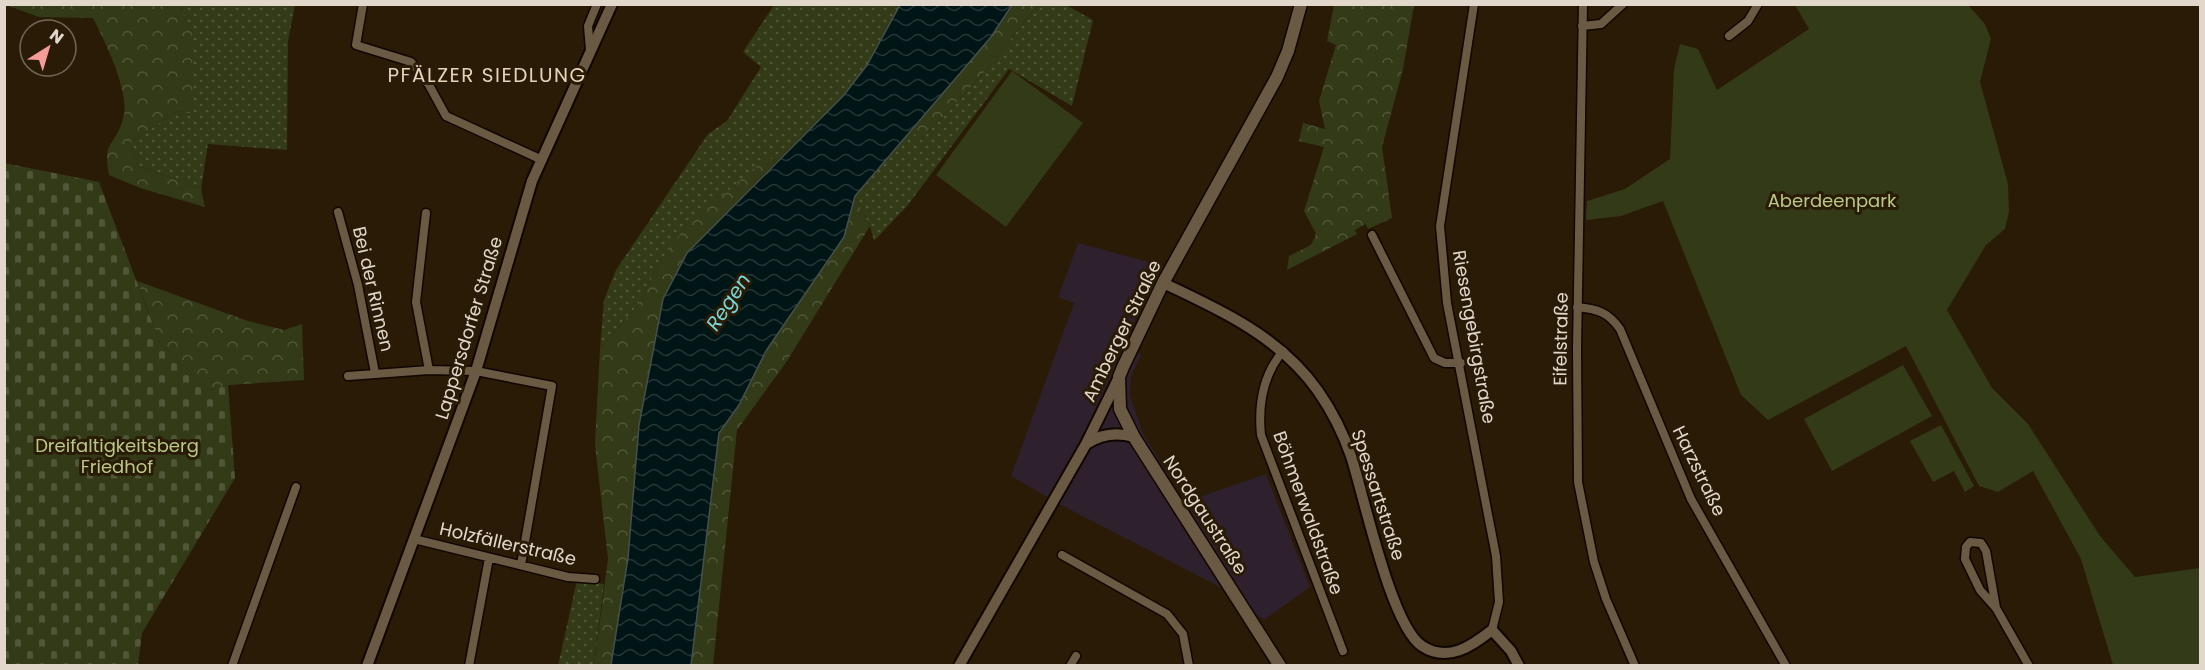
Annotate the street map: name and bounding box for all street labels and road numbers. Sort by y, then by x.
street label: Bei der Rinnen [347,224,400,354]
street label: Lappersdorfer Straße [429,233,508,422]
street label: Riesengebirgstraße [1447,248,1502,426]
street label: Amberger Straße [1076,256,1167,406]
street label: Eifelstraße [1547,292,1574,386]
street label: Harzstraße [1667,421,1732,520]
street label: Spessartstraße [1346,426,1411,564]
street label: Böhmerwaldstraße [1267,428,1350,598]
street label: Nordgaustraße [1158,450,1253,579]
street label: Holzfällerstraße [437,516,579,571]

